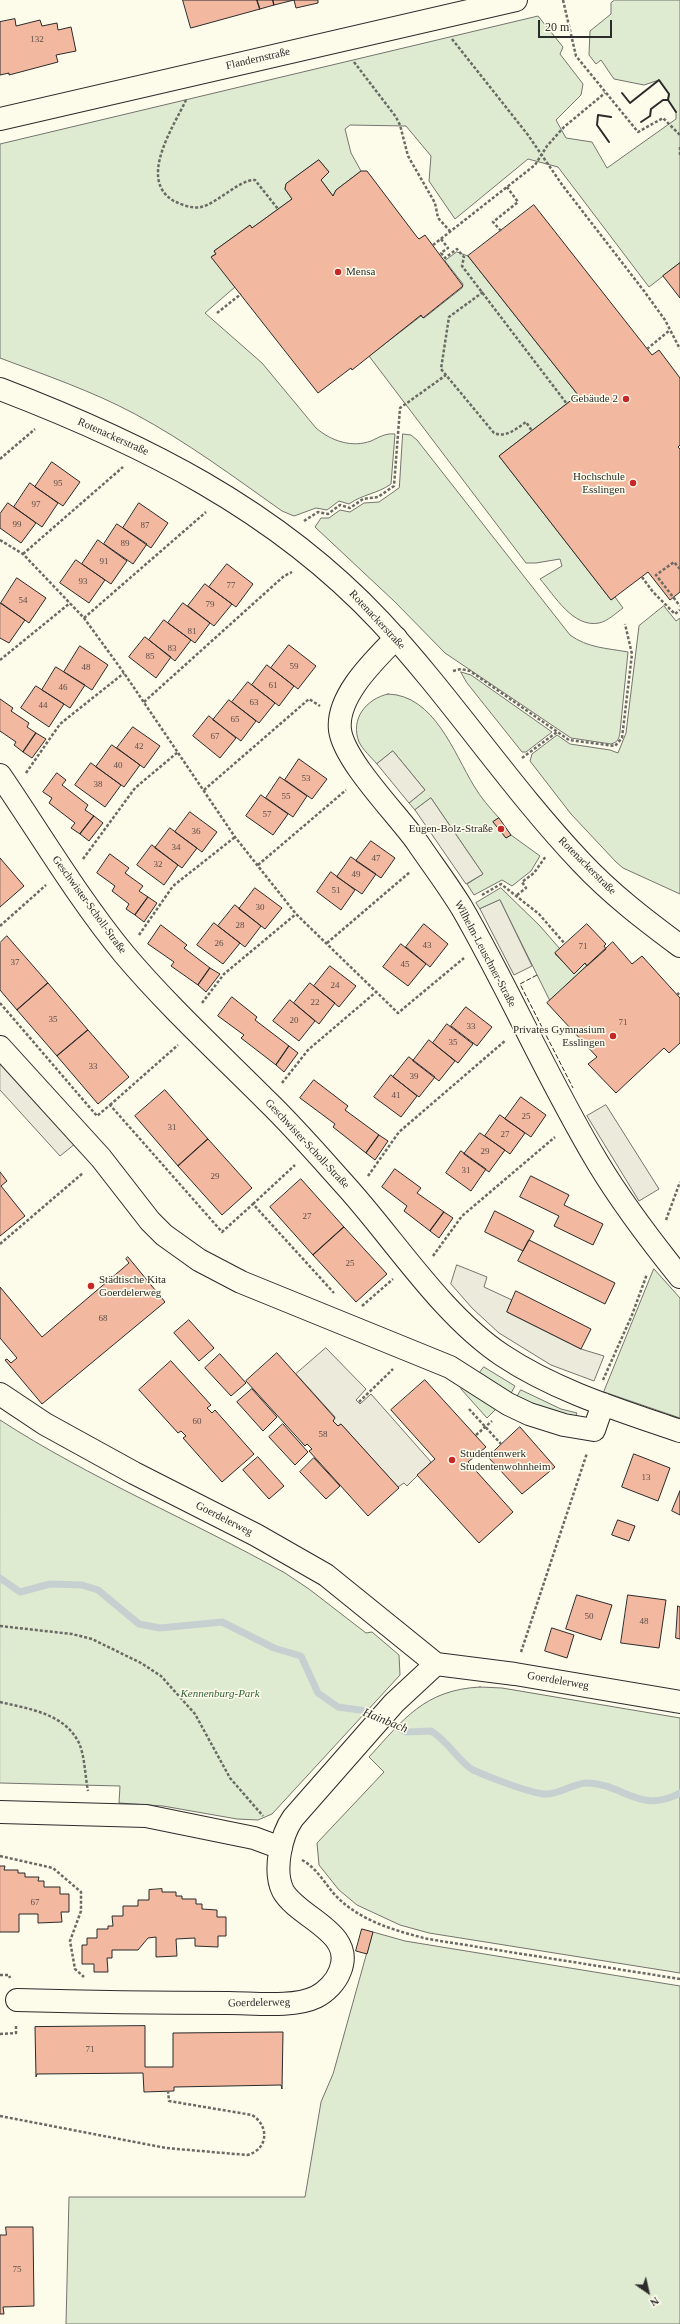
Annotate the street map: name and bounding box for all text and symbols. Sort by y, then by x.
scale bar [540,12,614,38]
text: 20 m [545,20,569,34]
house number: 132 [30,35,44,45]
street label: Flandernstraße [225,45,291,73]
place label: Mensa [346,265,375,279]
marker: Mensa [333,267,343,277]
place label: Gebäude 2 [571,392,618,406]
marker: Gebäude 2 [621,394,631,404]
street label: Rotenackerstraße [75,415,151,459]
place label: Hochschule Esslingen [573,470,625,496]
marker: Hochschule Esslingen [628,478,638,488]
house number: 95 [54,479,62,489]
house number: 97 [32,500,40,510]
house number: 99 [12,520,22,530]
house number: 87 [140,521,150,531]
house number: 89 [120,539,130,549]
house number: 91 [100,557,108,567]
house number: 93 [78,577,88,587]
house number: 77 [226,581,236,591]
street label: Rotenackerstraße [346,588,408,652]
house number: 54 [18,596,28,606]
house number: 79 [206,600,214,610]
house number: 81 [188,627,196,637]
house number: 83 [168,644,176,654]
house number: 85 [146,652,154,662]
house number: 59 [290,662,298,672]
house number: 48 [82,663,90,673]
house number: 61 [268,681,278,691]
house number: 46 [58,683,68,693]
house number: 63 [250,698,258,708]
house number: 44 [38,701,48,711]
house number: 65 [230,715,240,725]
house number: 67 [210,732,220,742]
house number: 42 [134,742,144,752]
house number: 40 [114,761,122,771]
house number: 53 [302,774,310,784]
house number: 38 [94,780,102,790]
house number: 55 [282,792,290,802]
house number: 57 [262,810,272,820]
place label: Eugen-Bolz-Straße [409,822,493,836]
marker: Eugen-Bolz-Straße [496,824,506,834]
house number: 36 [192,827,200,837]
street label: Rotenackerstraße [555,834,619,898]
house number: 34 [172,843,180,853]
street label: Geschwister-Scholl-Straße [49,854,129,956]
house number: 47 [372,854,380,864]
house number: 32 [154,860,162,870]
house number: 49 [352,870,360,880]
house number: 51 [332,886,340,896]
street label: Wilhelm-Leuschner-Straße [451,898,519,1010]
house number: 30 [256,903,264,913]
house number: 28 [236,921,244,931]
house number: 26 [214,939,224,949]
house number: 43 [422,941,432,951]
house number: 71 [578,942,588,952]
house number: 37 [10,958,20,968]
house number: 45 [400,960,410,970]
house number: 24 [330,981,340,991]
house number: 22 [310,998,320,1008]
house number: 35 [48,1015,58,1025]
house number: 20 [290,1016,298,1026]
house number: 71 [618,1018,628,1028]
house number: 33 [466,1022,476,1032]
place label: Privates Gymnasium Esslingen [513,1023,605,1049]
marker: Privates Gymnasium Esslingen [608,1031,618,1041]
house number: 35 [448,1038,458,1048]
house number: 33 [88,1062,98,1072]
house number: 39 [410,1072,418,1082]
house number: 41 [392,1091,400,1101]
street label: Geschwister-Scholl-Straße [262,1096,352,1192]
house number: 25 [522,1112,530,1122]
house number: 31 [168,1123,176,1133]
house number: 27 [500,1130,510,1140]
house number: 29 [480,1147,490,1157]
house number: 31 [462,1166,470,1176]
house number: 29 [210,1172,220,1182]
house number: 27 [302,1212,312,1222]
house number: 25 [346,1259,354,1269]
place label: Städtische Kita Goerdelerweg [99,1273,166,1299]
marker: Städtische Kita Goerdelerweg [86,1281,96,1291]
house number: 68 [98,1314,108,1324]
house number: 60 [192,1417,202,1427]
house number: 58 [318,1430,328,1440]
place label: Studentenwerk Studentenwohnheim [460,1447,550,1473]
marker: Studentenwerk Studentenwohnheim [447,1455,457,1465]
house number: 13 [642,1473,650,1483]
street label: Goerdelerweg [193,1499,255,1539]
house number: 50 [584,1612,594,1622]
house number: 48 [640,1617,648,1627]
street label: Goerdelerweg [526,1669,590,1693]
park label: Kennenburg-Park [180,1687,260,1701]
water label: Hainbach [360,1705,410,1737]
house number: 67 [30,1898,40,1908]
street label: Goerdelerweg [228,1996,290,2010]
house number: 71 [86,2045,94,2055]
house number: 75 [12,2265,22,2275]
north arrow [628,2272,668,2312]
text: N [648,2295,661,2309]

